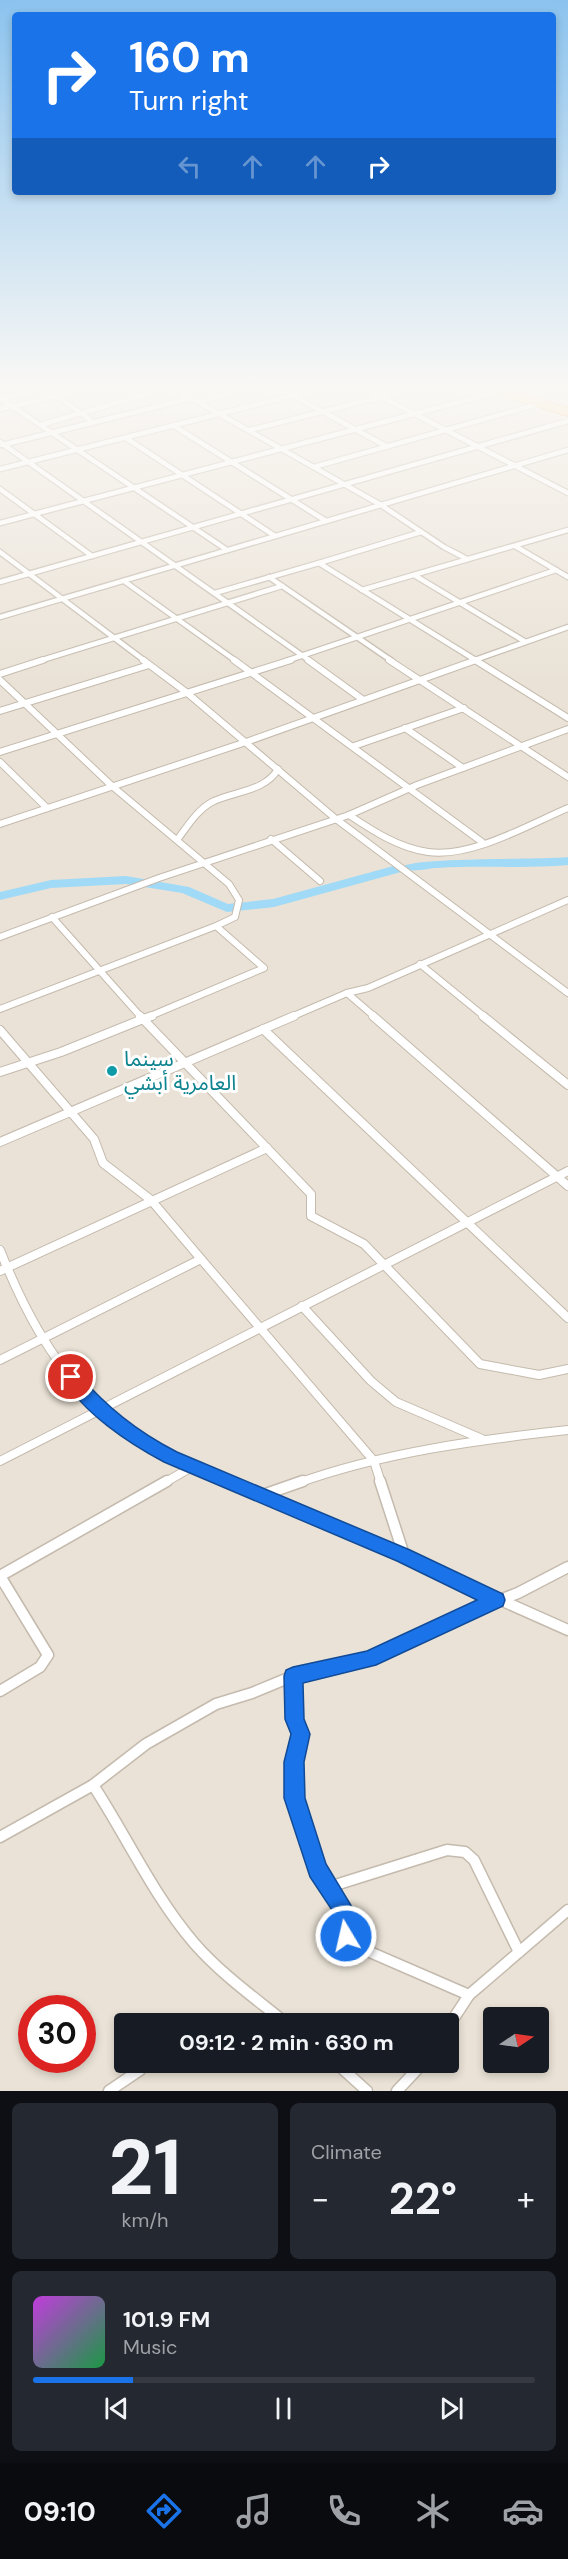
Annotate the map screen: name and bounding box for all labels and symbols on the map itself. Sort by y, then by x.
place label: سينما العامرية أبشي [124,1045,236,1099]
marker: سينما العامرية أبشي [105,1064,119,1078]
pin [45,1351,96,1402]
position arrow [314,1904,378,1968]
speed limit sign: 30 [18,1995,96,2073]
north arrow [483,2007,549,2073]

